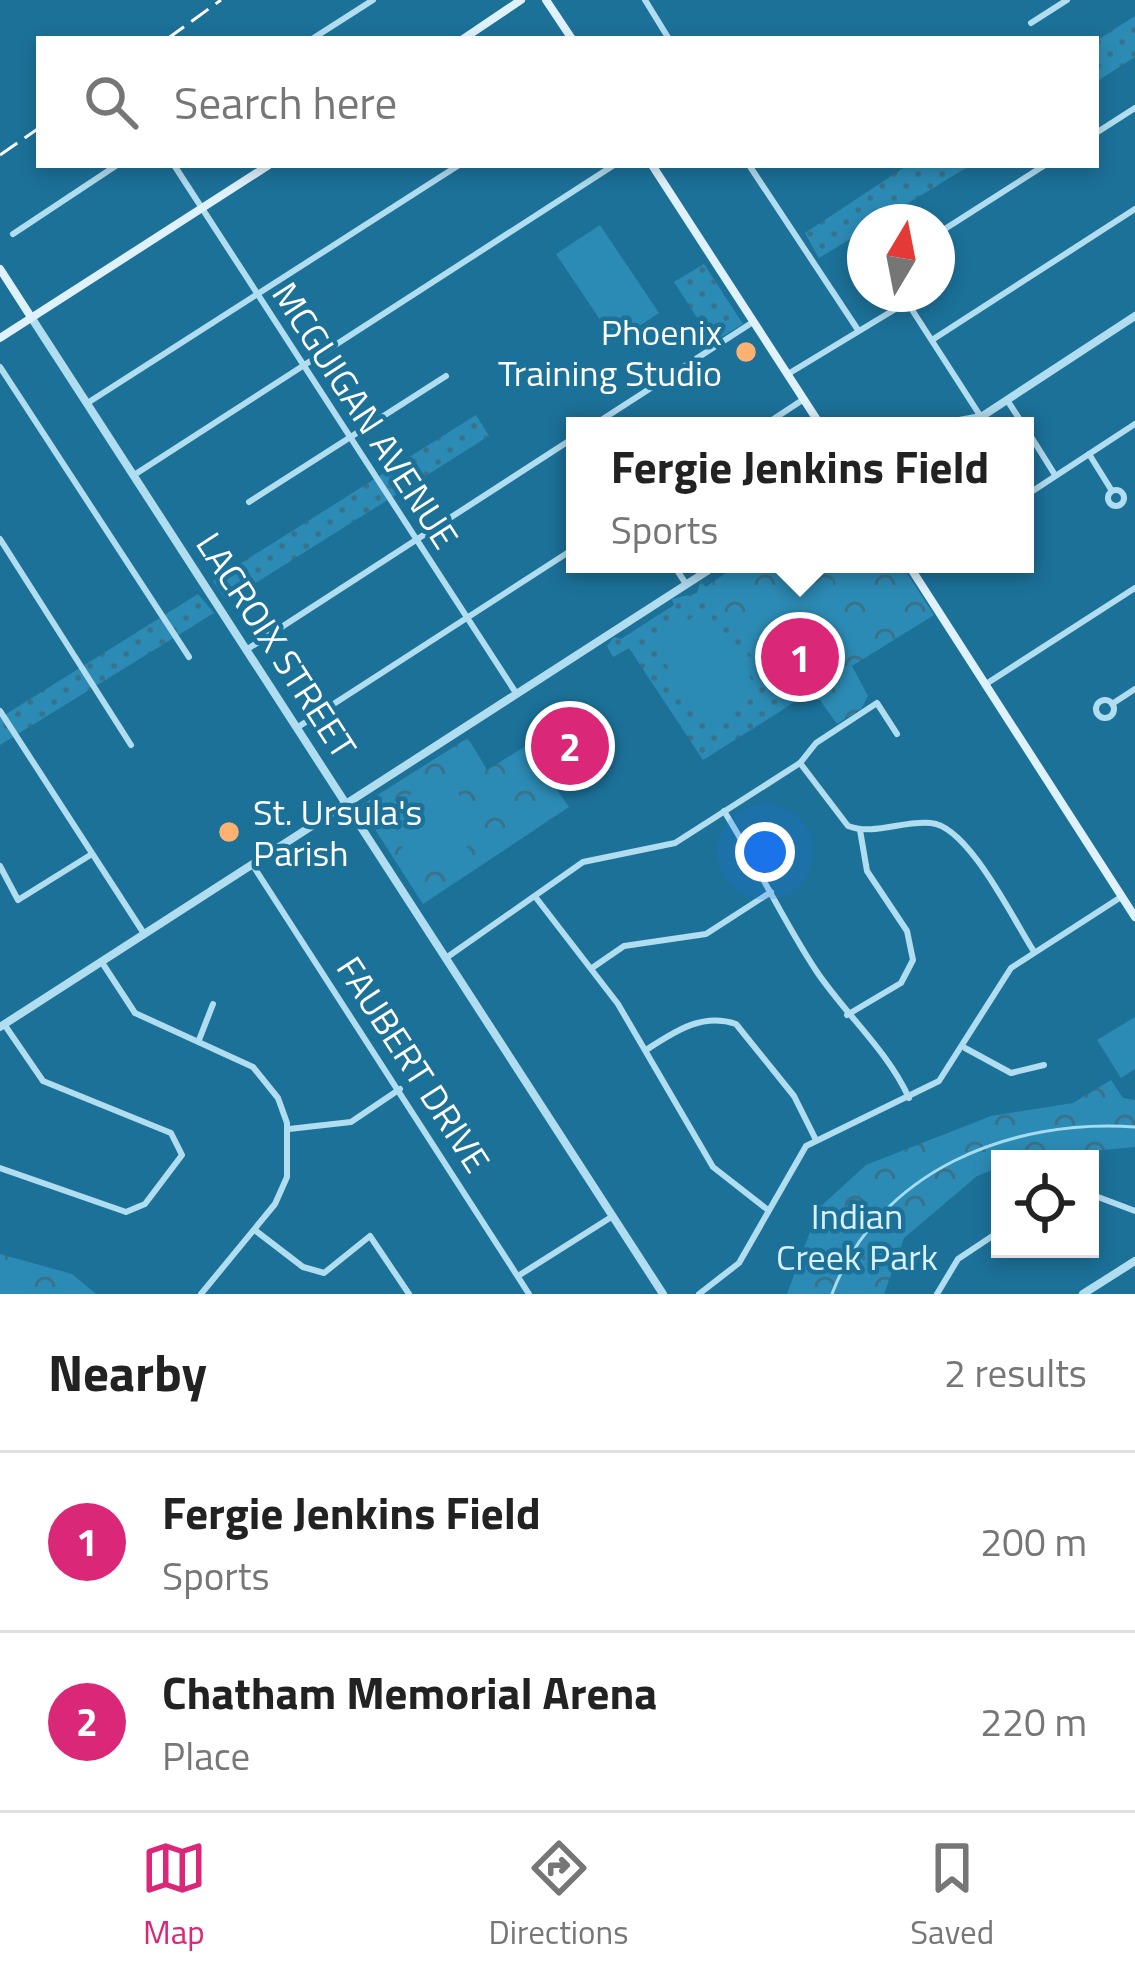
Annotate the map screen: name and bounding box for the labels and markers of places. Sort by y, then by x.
place label: Phoenix Training Studio [498,304,722,400]
marker: Phoenix Training Studio [733,339,759,365]
pin: 1 [761,612,839,702]
pin: 2 [531,701,609,791]
place label: St. Ursula's Parish [253,784,422,880]
marker: St. Ursula's Parish [216,819,242,845]

